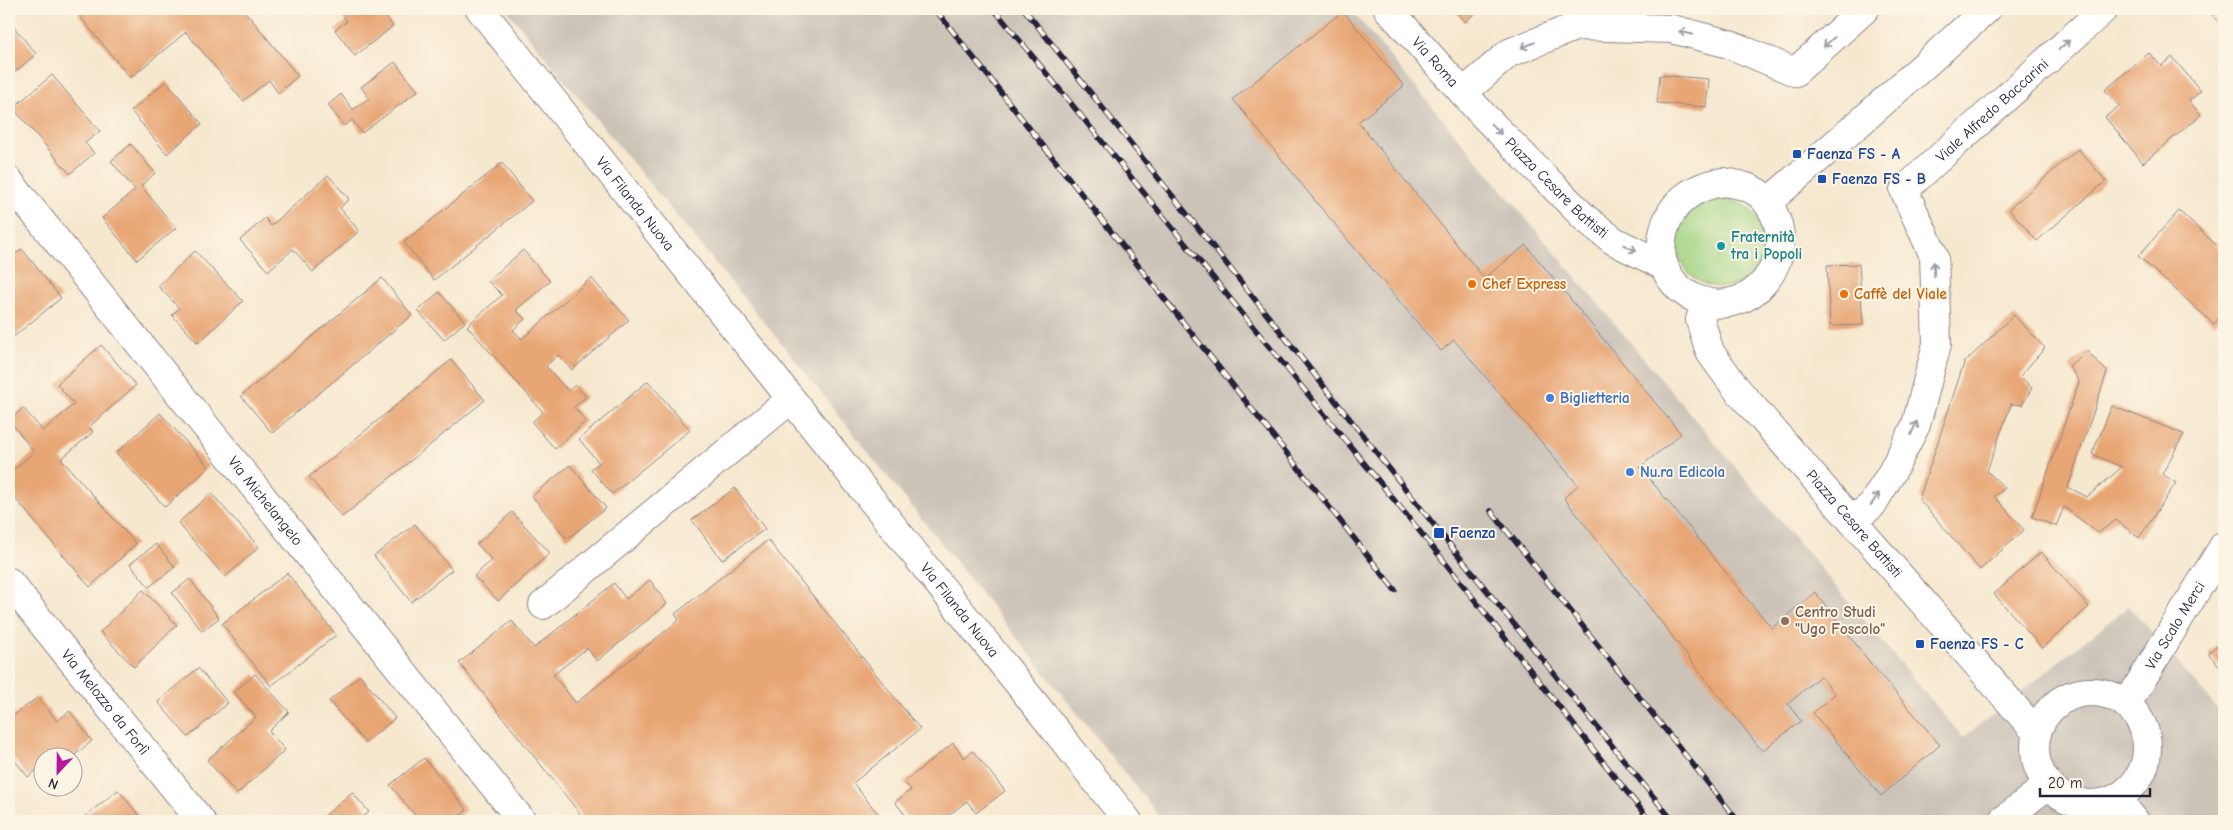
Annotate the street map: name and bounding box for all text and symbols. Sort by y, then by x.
one-way arrow [1678,28,1694,37]
street label: Via Roma [1408,33,1462,91]
one-way arrow [1823,36,1836,47]
one-way arrow [2058,39,2071,50]
one-way arrow [1520,42,1535,51]
street label: Viale Alfredo Baccarini [1932,55,2052,166]
one-way arrow [1490,122,1502,134]
street label: Piazza Cesare Battisti [1501,134,1612,242]
place label: Faenza FS - A [1807,145,1901,163]
marker: Faenza FS - A [1791,148,1803,160]
street label: Via Filanda Nuova [592,153,678,254]
place label: Faenza FS - B [1832,170,1926,188]
marker: Faenza FS - B [1816,173,1828,185]
place label: Fraternità tra i Popoli [1730,228,1802,263]
marker: Fraternità tra i Popoli [1715,240,1727,252]
one-way arrow [1622,243,1637,253]
one-way arrow [1930,261,1939,277]
place label: Chef Express [1482,275,1566,293]
marker: Chef Express [1466,278,1478,290]
place label: Caffè del Viale [1854,285,1947,303]
marker: Caffè del Viale [1838,288,1850,300]
place label: Biglietteria [1560,389,1630,407]
marker: Biglietteria [1544,392,1556,404]
one-way arrow [1909,421,1919,436]
street label: Via Michelangelo [224,453,307,549]
place label: Nu.ra Edicola [1640,463,1725,481]
marker: Nu.ra Edicola [1624,466,1636,478]
street label: Piazza Cesare Battisti [1803,466,1906,581]
one-way arrow [1870,492,1880,506]
place label: Faenza [1450,524,1496,542]
marker: Faenza [1432,526,1446,540]
street label: Via Filanda Nuova [917,559,1003,661]
street label: Via Scalo Merci [2141,578,2209,673]
place label: Centro Studi "Ugo Foscolo" [1795,603,1885,638]
marker: Centro Studi "Ugo Foscolo" [1779,615,1791,627]
place label: Faenza FS - C [1930,635,2024,653]
marker: Faenza FS - C [1914,638,1926,650]
street label: Via Melozzo da Forlì [58,646,153,758]
north arrow [32,748,82,798]
scale bar [2040,765,2150,797]
text: N [46,774,61,793]
text: 20 m [2048,774,2082,792]

